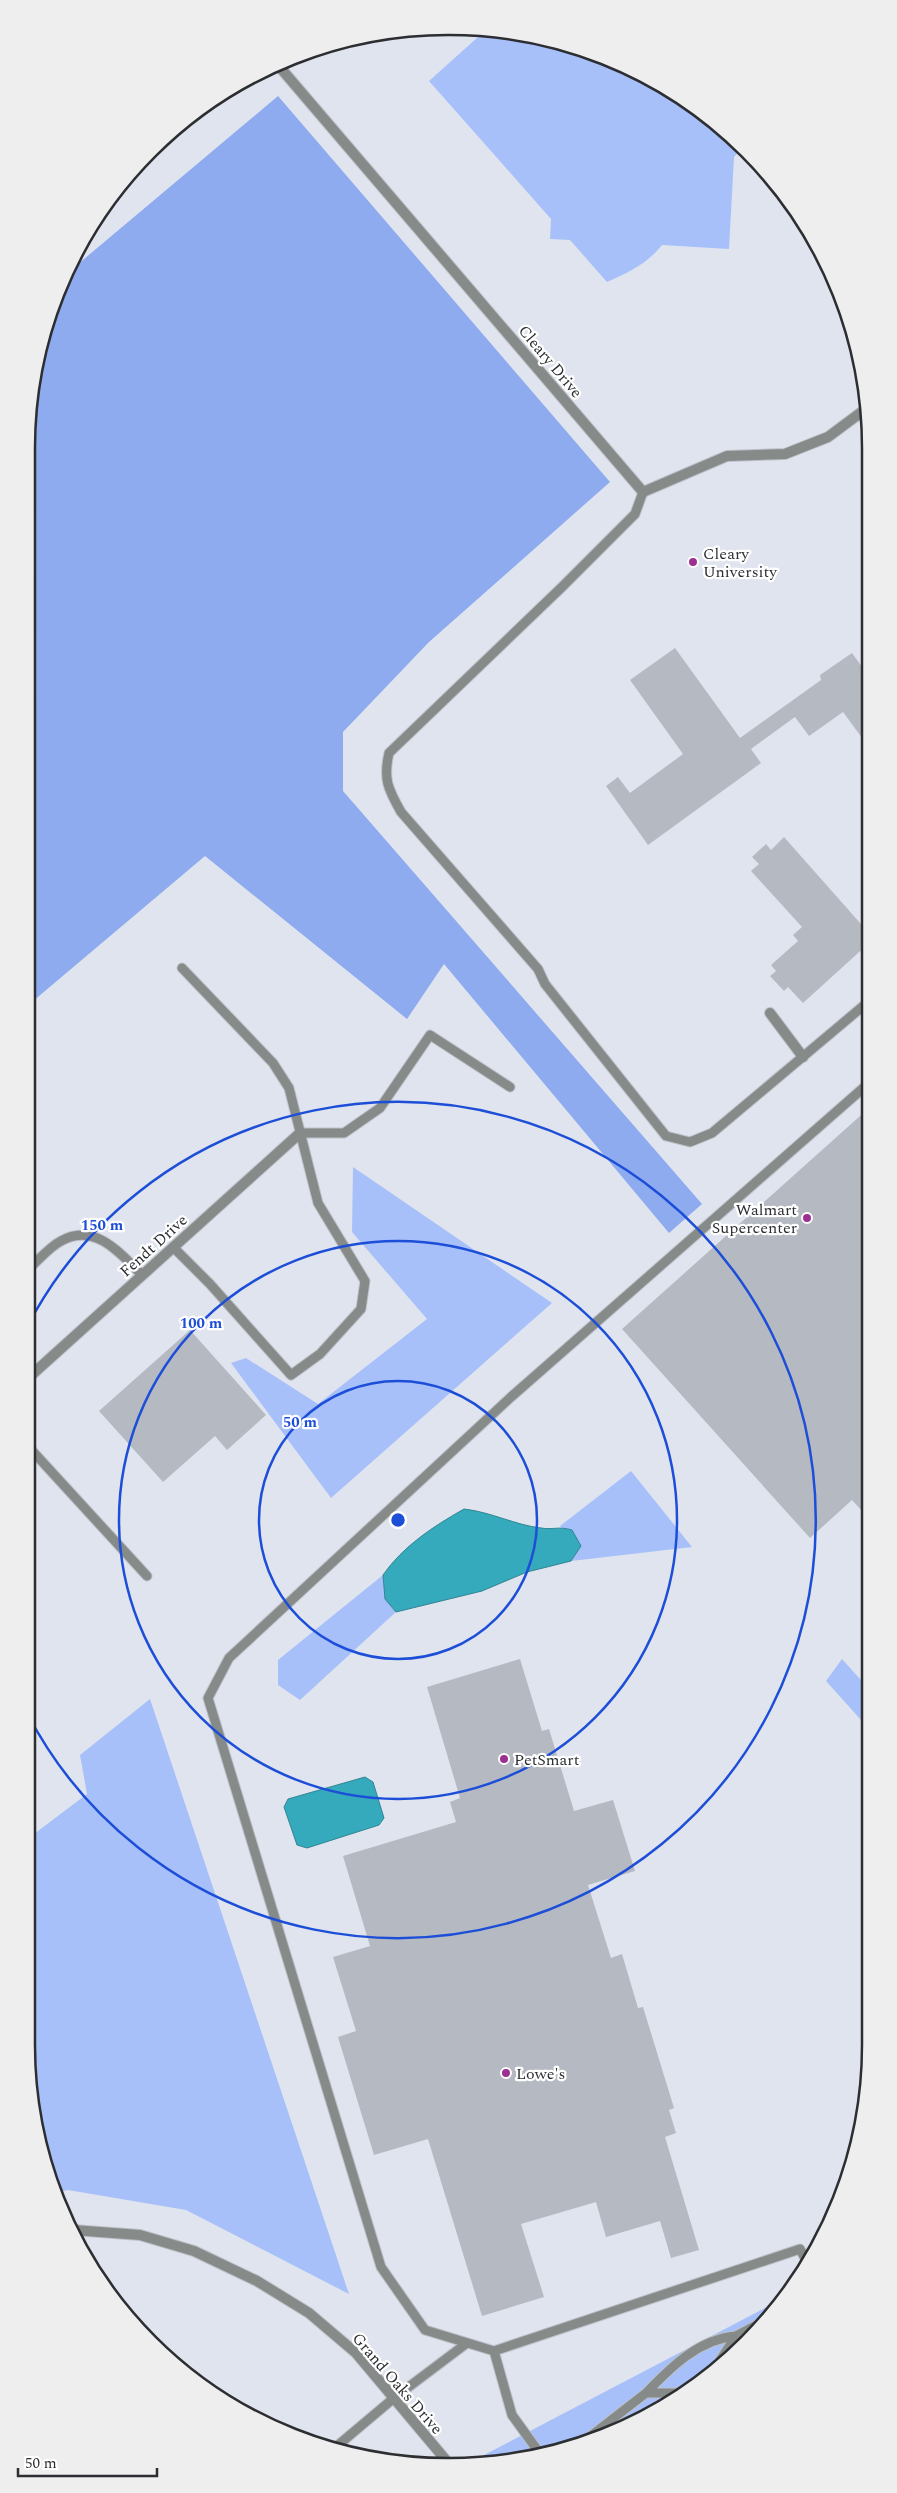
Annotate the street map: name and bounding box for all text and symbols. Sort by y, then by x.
street label: Cleary Drive [512,320,588,404]
place label: Cleary University [703,542,778,584]
marker: Cleary University [687,556,699,568]
place label: Walmart Supercenter [712,1198,797,1240]
street label: Fendt Drive [114,1209,193,1283]
marker: Walmart Supercenter [801,1212,813,1224]
text: 150 m [81,1214,124,1237]
text: 100 m [180,1312,223,1335]
text: 50 m [283,1411,318,1434]
centre of rings [389,1511,407,1529]
place label: PetSmart [514,1748,580,1772]
marker: PetSmart [498,1753,510,1765]
place label: Lowe's [516,2062,565,2086]
marker: Lowe's [500,2067,512,2079]
street label: Grand Oaks Drive [346,2327,448,2440]
scale bar [18,2446,156,2478]
text: 50 m [25,2452,57,2475]

